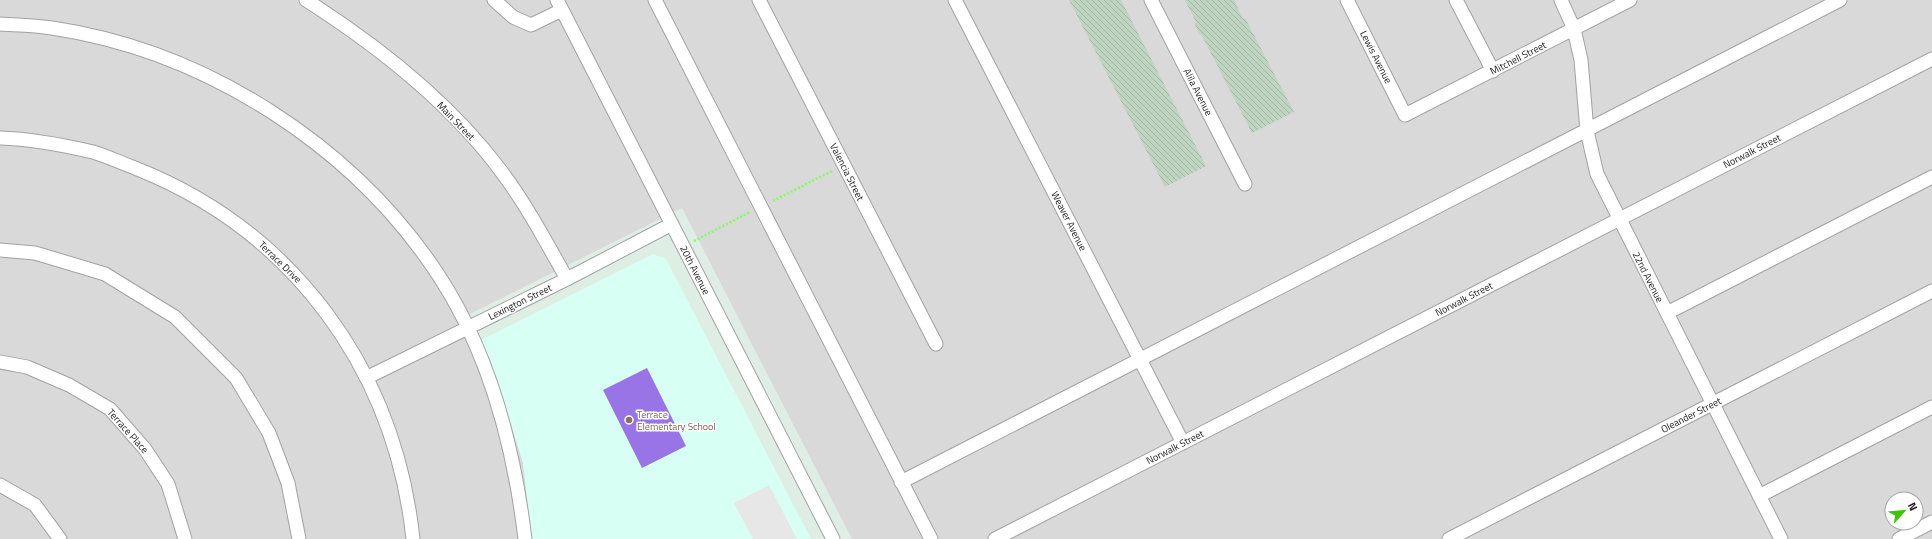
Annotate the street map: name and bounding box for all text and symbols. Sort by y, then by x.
street label: Lewis Avenue [1356,28,1396,86]
street label: Mitchell Street [1487,37,1549,79]
street label: Alila Avenue [1180,66,1216,118]
street label: Main Street [434,98,479,144]
street label: Norwalk Street [1720,130,1784,172]
street label: Valencia Street [826,141,868,204]
street label: Weaver Avenue [1047,188,1091,254]
street label: Terrace Drive [255,238,305,286]
street label: 20th Avenue [676,243,714,297]
street label: 22nd Avenue [1629,249,1667,305]
street label: Norwalk Street [1432,278,1496,320]
street label: Lexington Street [486,280,555,324]
street label: Oleander Street [1658,393,1724,437]
street label: Terrace Place [104,405,152,457]
place label: Terrace Elementary School [637,407,716,434]
marker: Terrace Elementary School [624,415,634,425]
street label: Norwalk Street [1143,426,1207,468]
north arrow [1884,491,1924,531]
text: N [1904,499,1922,513]

